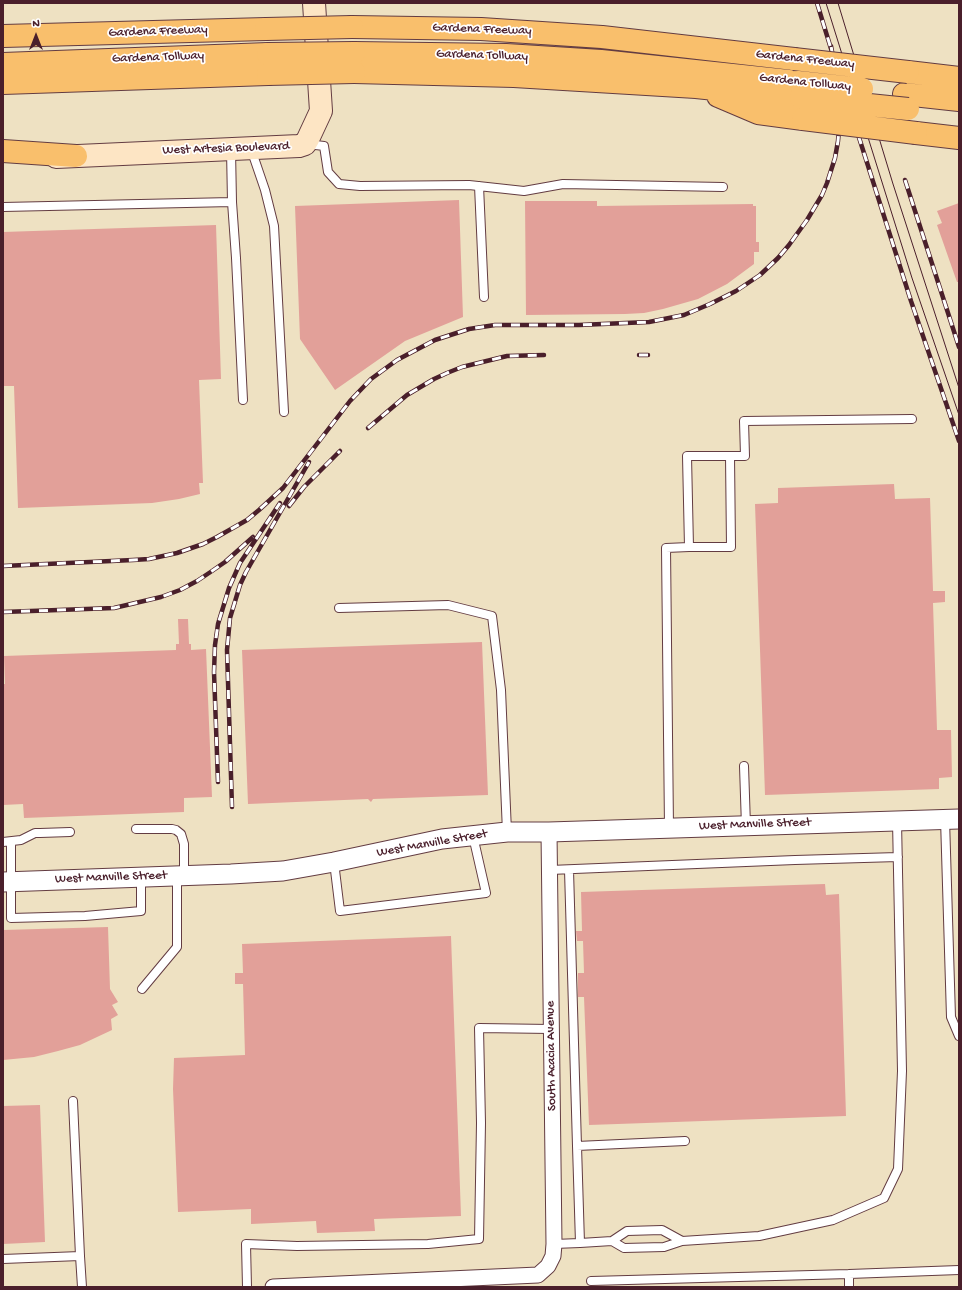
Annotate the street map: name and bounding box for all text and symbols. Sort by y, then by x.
north arrow [16,16,56,56]
text: N [32,18,40,30]
street label: Gardena Freeway [432,20,532,40]
street label: Gardena Freeway [108,22,208,42]
street label: Gardena Tollway [436,47,528,65]
street label: Gardena Freeway [755,47,855,73]
street label: Gardena Tollway [112,49,204,67]
street label: Gardena Tollway [758,70,852,96]
street label: West Artesia Boulevard [162,139,290,159]
street label: West Manville Street [699,815,811,835]
street label: West Manville Street [375,827,489,861]
street label: West Manville Street [55,868,167,888]
street label: South Acacia Avenue [543,1001,561,1111]

